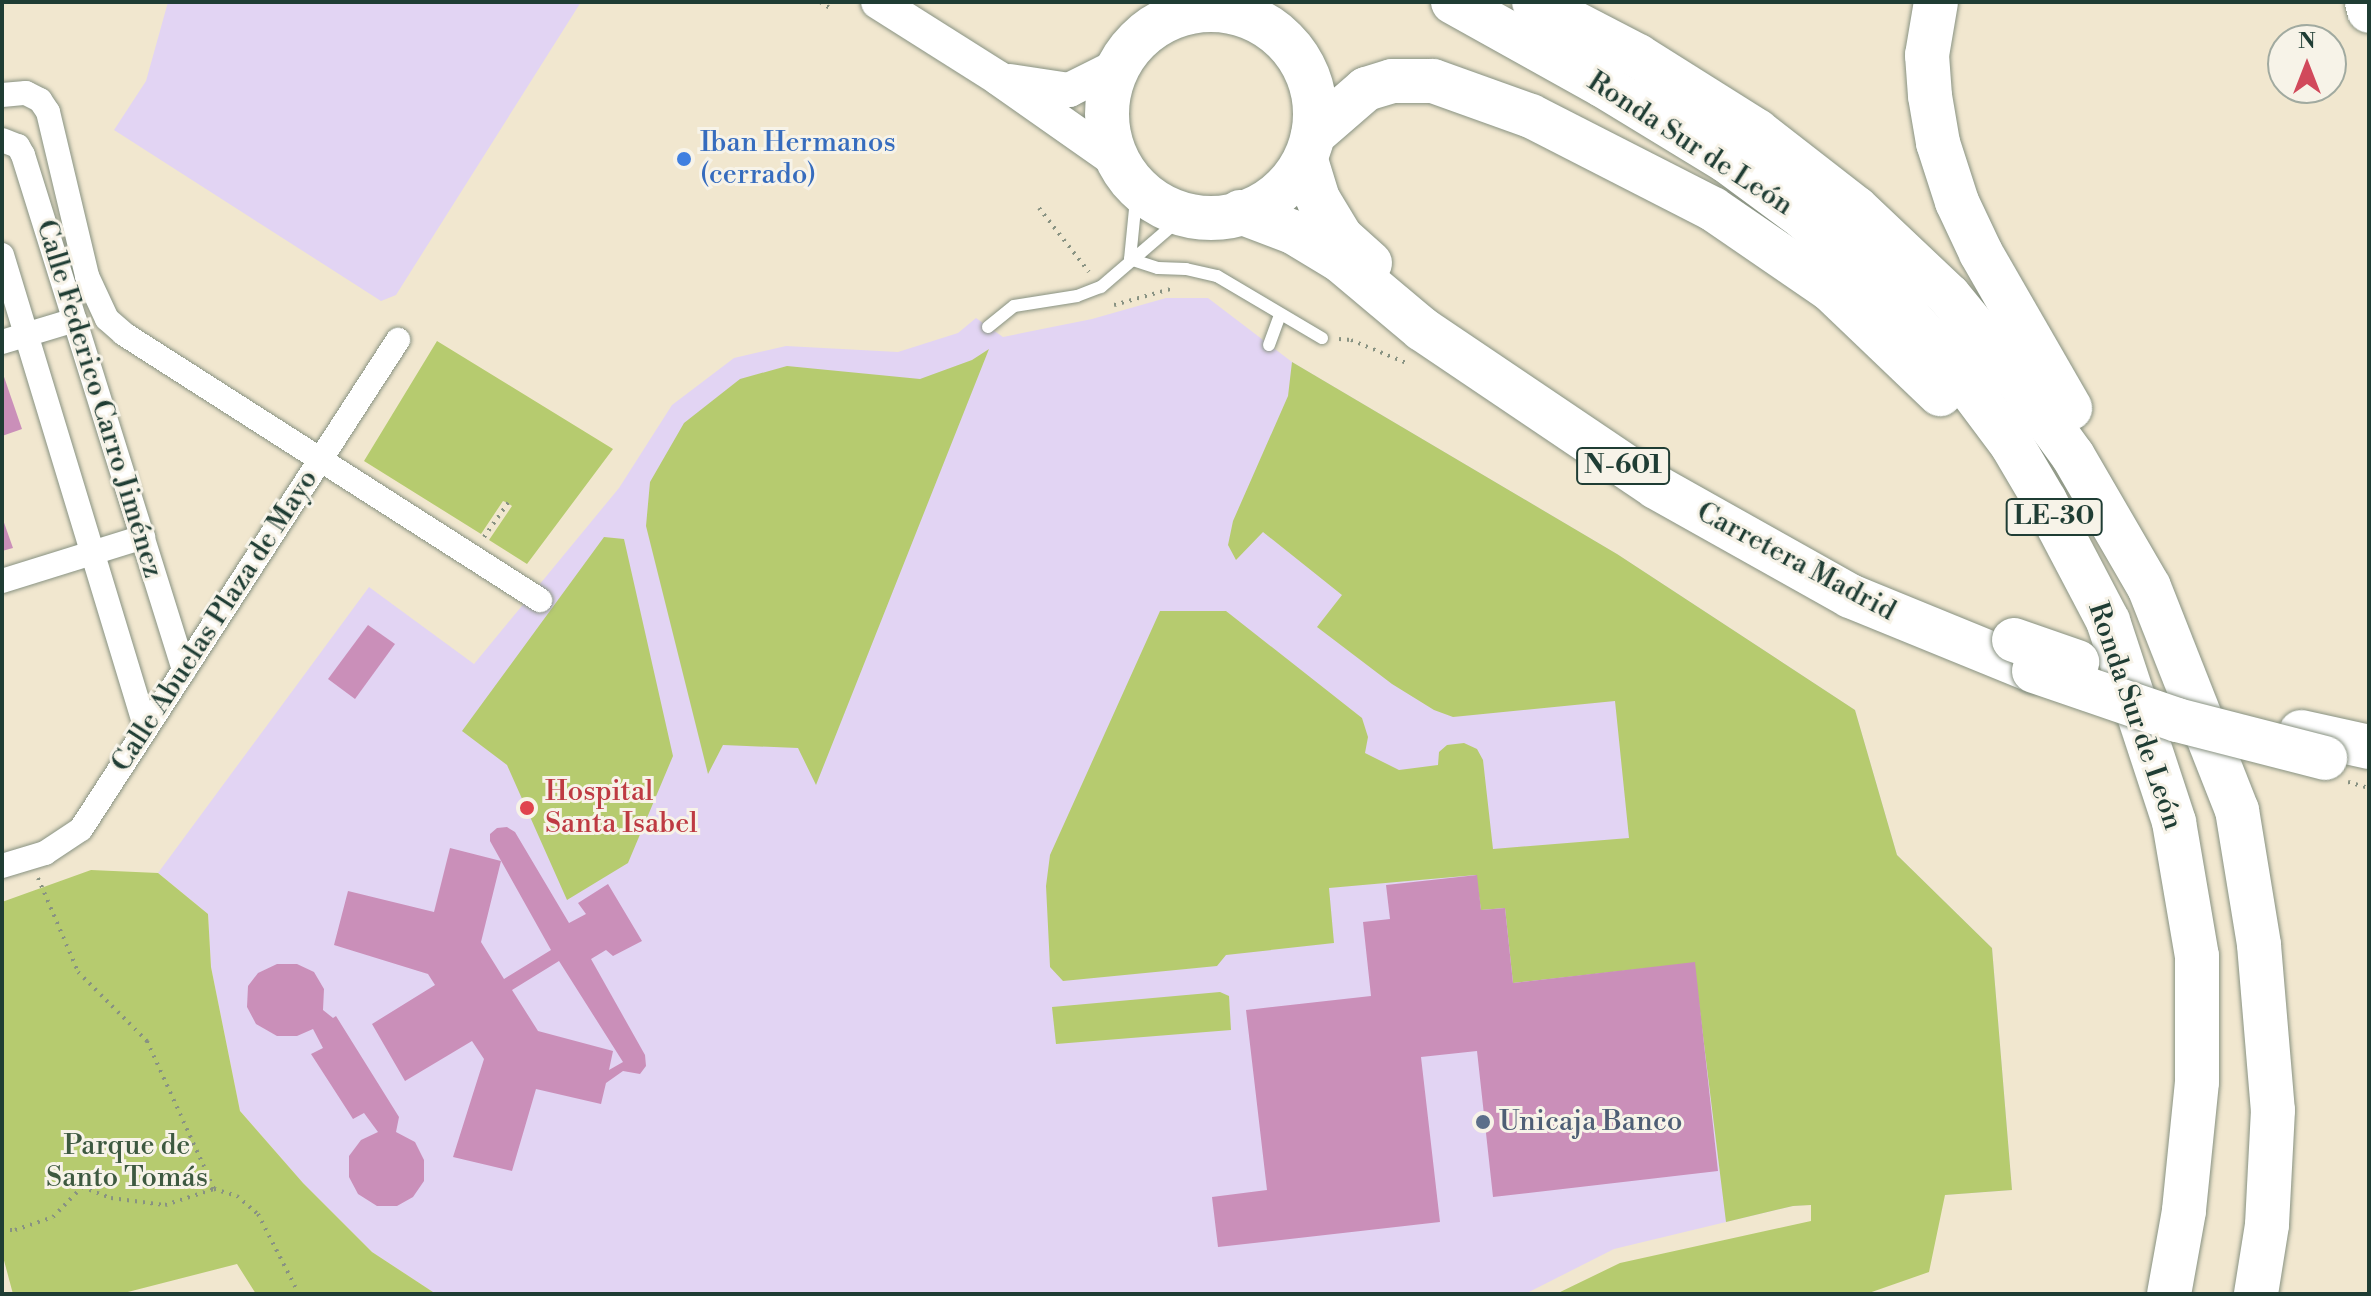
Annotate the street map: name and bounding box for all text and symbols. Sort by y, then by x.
north arrow [2267,24,2347,104]
text: N [2298,28,2316,55]
street label: Ronda Sur de León [1581,65,1799,223]
place label: Iban Hermanos (cerrado) [700,126,896,192]
marker: Iban Hermanos (cerrado) [675,150,693,168]
street label: Calle Federico Carro Jiménez [28,216,170,582]
road number: N-601 [1575,444,1671,488]
street label: Calle Abuelas Plaza de Mayo [105,464,325,778]
street label: Carretera Madrid [1691,495,1901,629]
road number: LE-30 [2004,495,2104,539]
street label: Ronda Sur de León [2080,598,2190,834]
place label: Hospital Santa Isabel [545,775,698,841]
marker: Hospital Santa Isabel [516,797,538,819]
place label: Unicaja Banco [1499,1105,1683,1139]
marker: Unicaja Banco [1474,1113,1492,1131]
park label: Parque de Santo Tomás [46,1129,208,1195]

